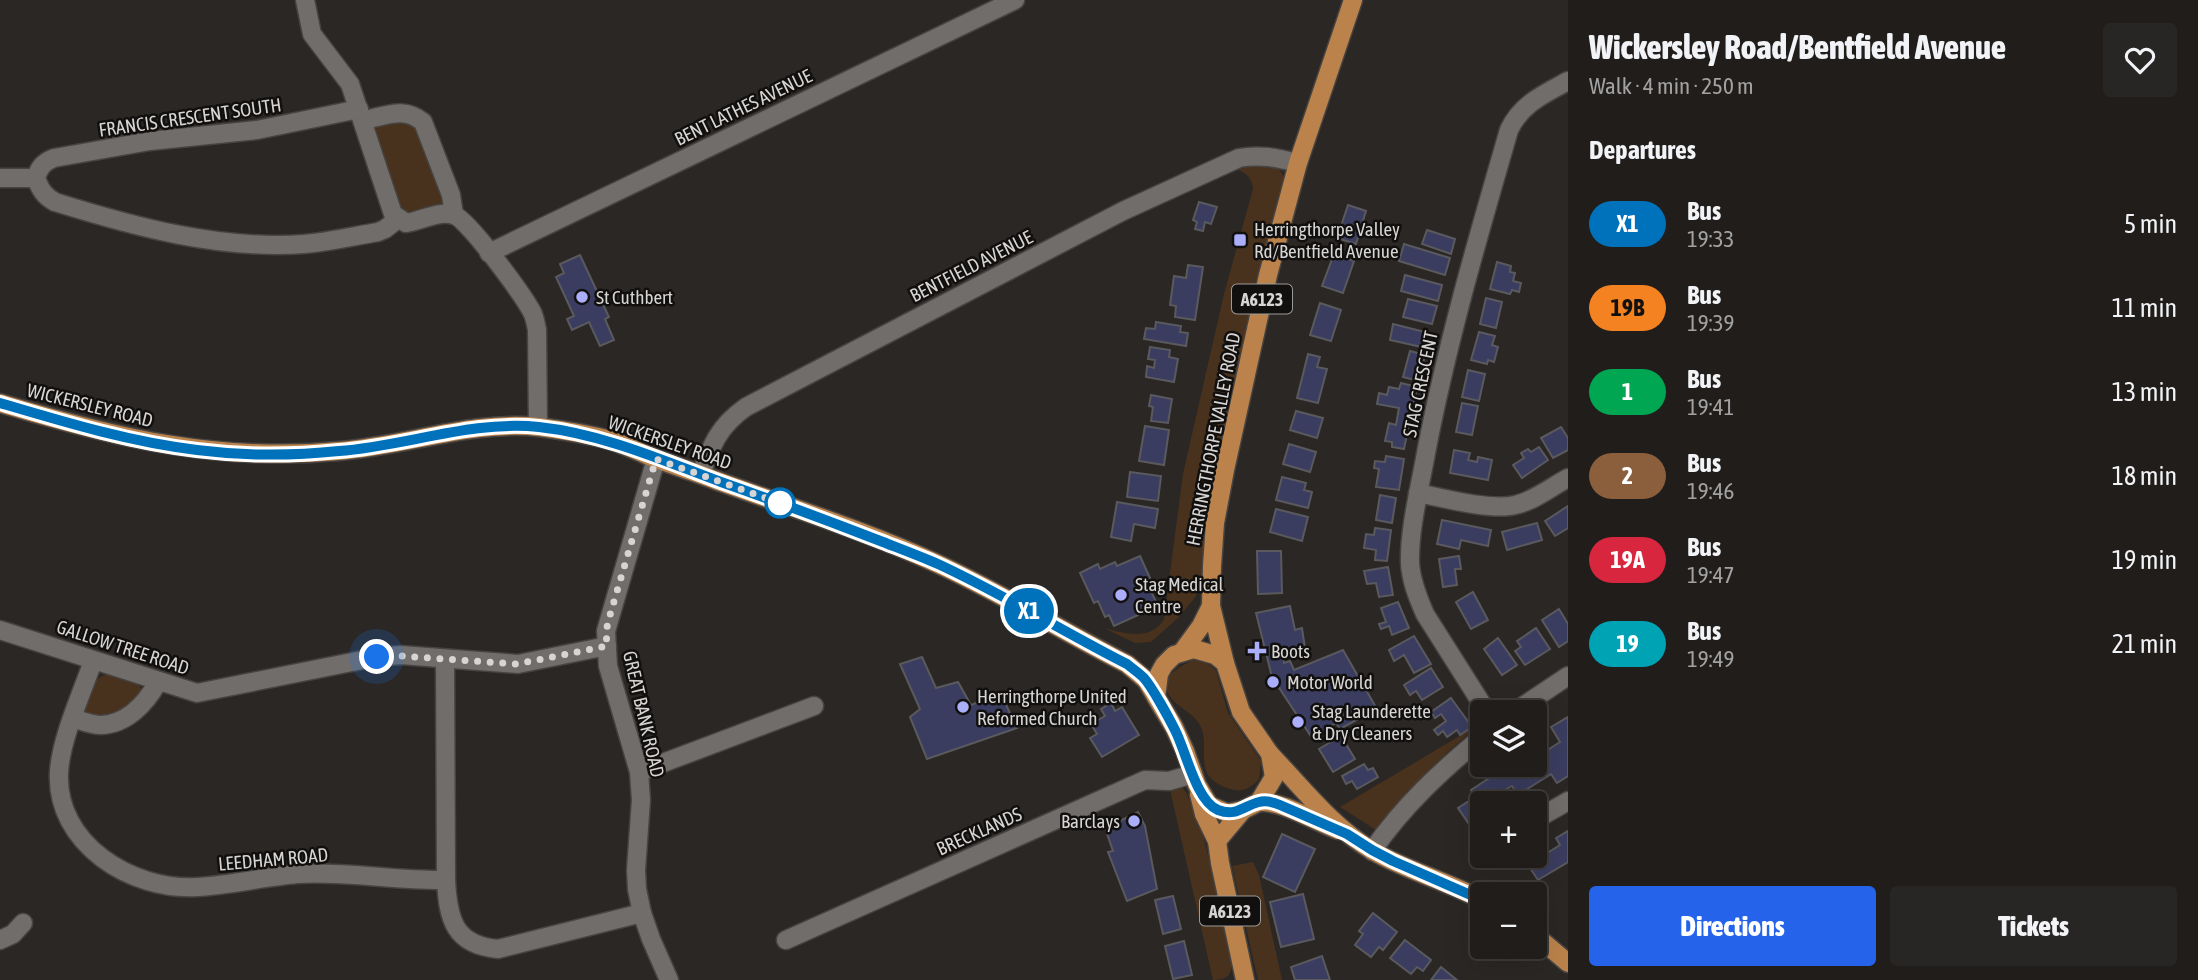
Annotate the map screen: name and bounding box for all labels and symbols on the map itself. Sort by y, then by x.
street label: BENT LATHES AVENUE [671,64,815,150]
street label: FRANCIS CRESCENT SOUTH [97,93,283,141]
place label: Herringthorpe Valley Rd/Bentfield Avenue [1254,218,1400,262]
street label: BENTFIELD AVENUE [906,226,1036,306]
marker: Herringthorpe Valley Rd/Bentfield Avenue [1232,232,1248,248]
road number: A6123 [1232,284,1292,314]
place label: St Cuthbert [596,286,673,308]
marker: St Cuthbert [574,289,590,305]
street label: STAG CRESCENT [1398,328,1442,439]
street label: HERRINGTHORPE VALLEY ROAD [1182,331,1244,547]
street label: WICKERSLEY ROAD [25,379,155,431]
street label: WICKERSLEY ROAD [605,411,735,473]
unlabelled marker [765,488,795,518]
place label: Stag Medical Centre [1135,573,1224,617]
marker: Stag Medical Centre [1113,587,1129,603]
line badge: X1 [998,588,1060,634]
street label: GALLOW TREE ROAD [54,615,192,679]
your location [359,639,394,674]
place label: Boots [1271,640,1310,662]
marker: Boots [1249,643,1265,659]
street label: GREAT BANK ROAD [619,649,669,779]
place label: Motor World [1287,671,1373,693]
marker: Motor World [1265,674,1281,690]
place label: Herringthorpe United Reformed Church [977,685,1127,729]
marker: Herringthorpe United Reformed Church [955,699,971,715]
place label: Stag Launderette & Dry Cleaners [1312,700,1431,744]
marker: Stag Launderette & Dry Cleaners [1290,714,1306,730]
street label: BRECKLANDS [933,802,1025,860]
place label: Barclays [1061,810,1120,832]
marker: Barclays [1126,813,1142,829]
street label: LEEDHAM ROAD [217,843,329,875]
road number: A6123 [1200,896,1260,926]

